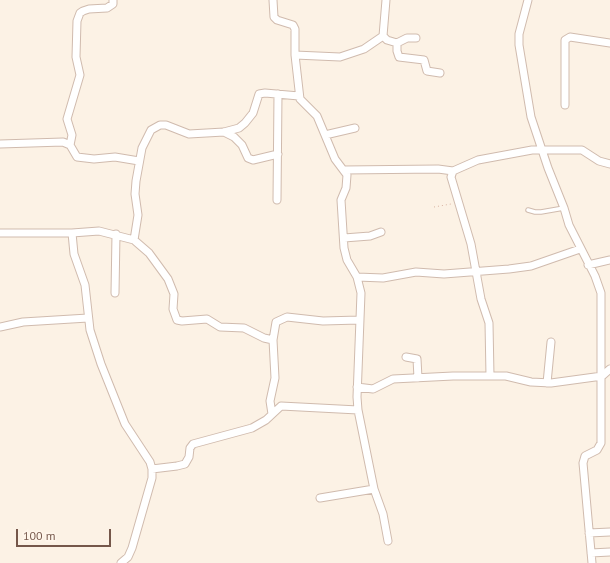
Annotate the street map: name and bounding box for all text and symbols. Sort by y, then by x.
scale bar [18,521,113,547]
text: 100 m [23,528,56,543]

